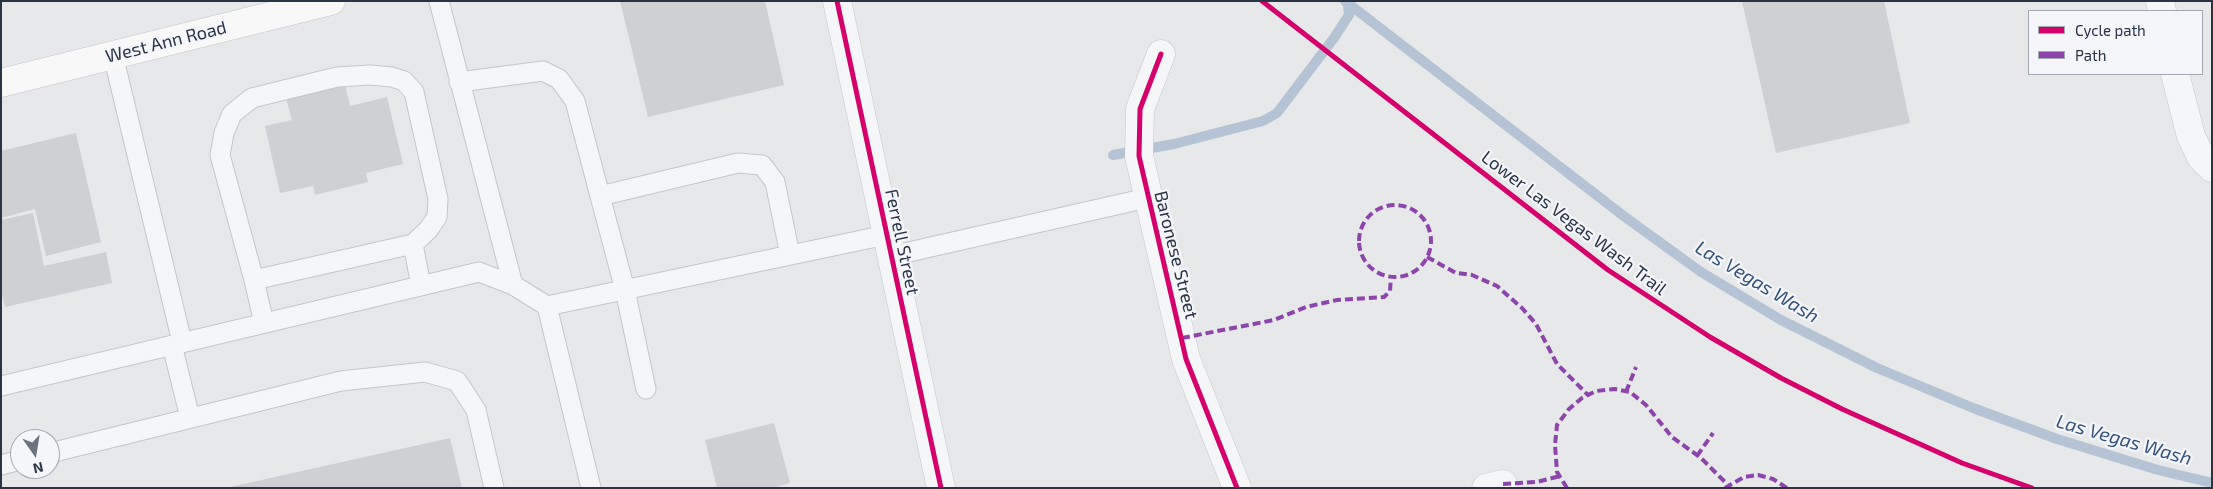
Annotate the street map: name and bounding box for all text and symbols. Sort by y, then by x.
legend [2028,10,2203,75]
street label: West Ann Road [103,17,229,67]
text: Cycle path [2075,21,2146,39]
text: Path [2075,46,2106,64]
street label: Lower Las Vegas Wash Trail [1477,146,1671,300]
street label: Ferrell Street [880,187,924,297]
street label: Baronese Street [1150,189,1202,321]
water label: Las Vegas Wash [1691,236,1823,328]
water label: Las Vegas Wash [2054,410,2194,470]
north arrow [10,429,60,479]
text: N [31,459,45,478]

